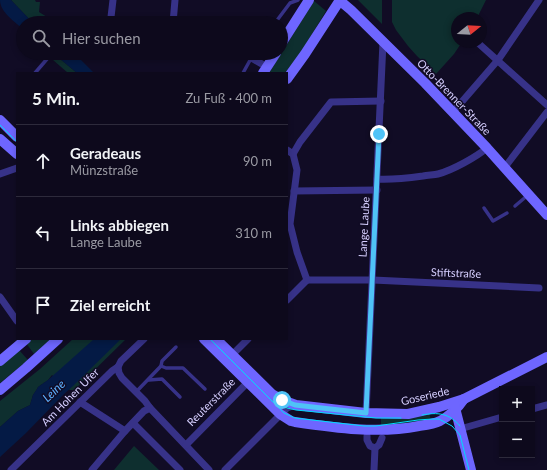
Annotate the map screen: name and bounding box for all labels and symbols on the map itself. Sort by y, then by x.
north arrow [451,12,487,48]
street label: Otto-Brenner-Straße [415,56,494,137]
route end [370,125,388,143]
street label: Lange Laube [355,196,372,258]
street label: Stiftstraße [431,265,482,280]
street label: Am Hohen Ufer [38,365,101,428]
street label: Reuterstraße [184,375,237,428]
water label: Leine [39,376,68,405]
street label: Goseriede [399,384,451,407]
route start [273,391,291,409]

